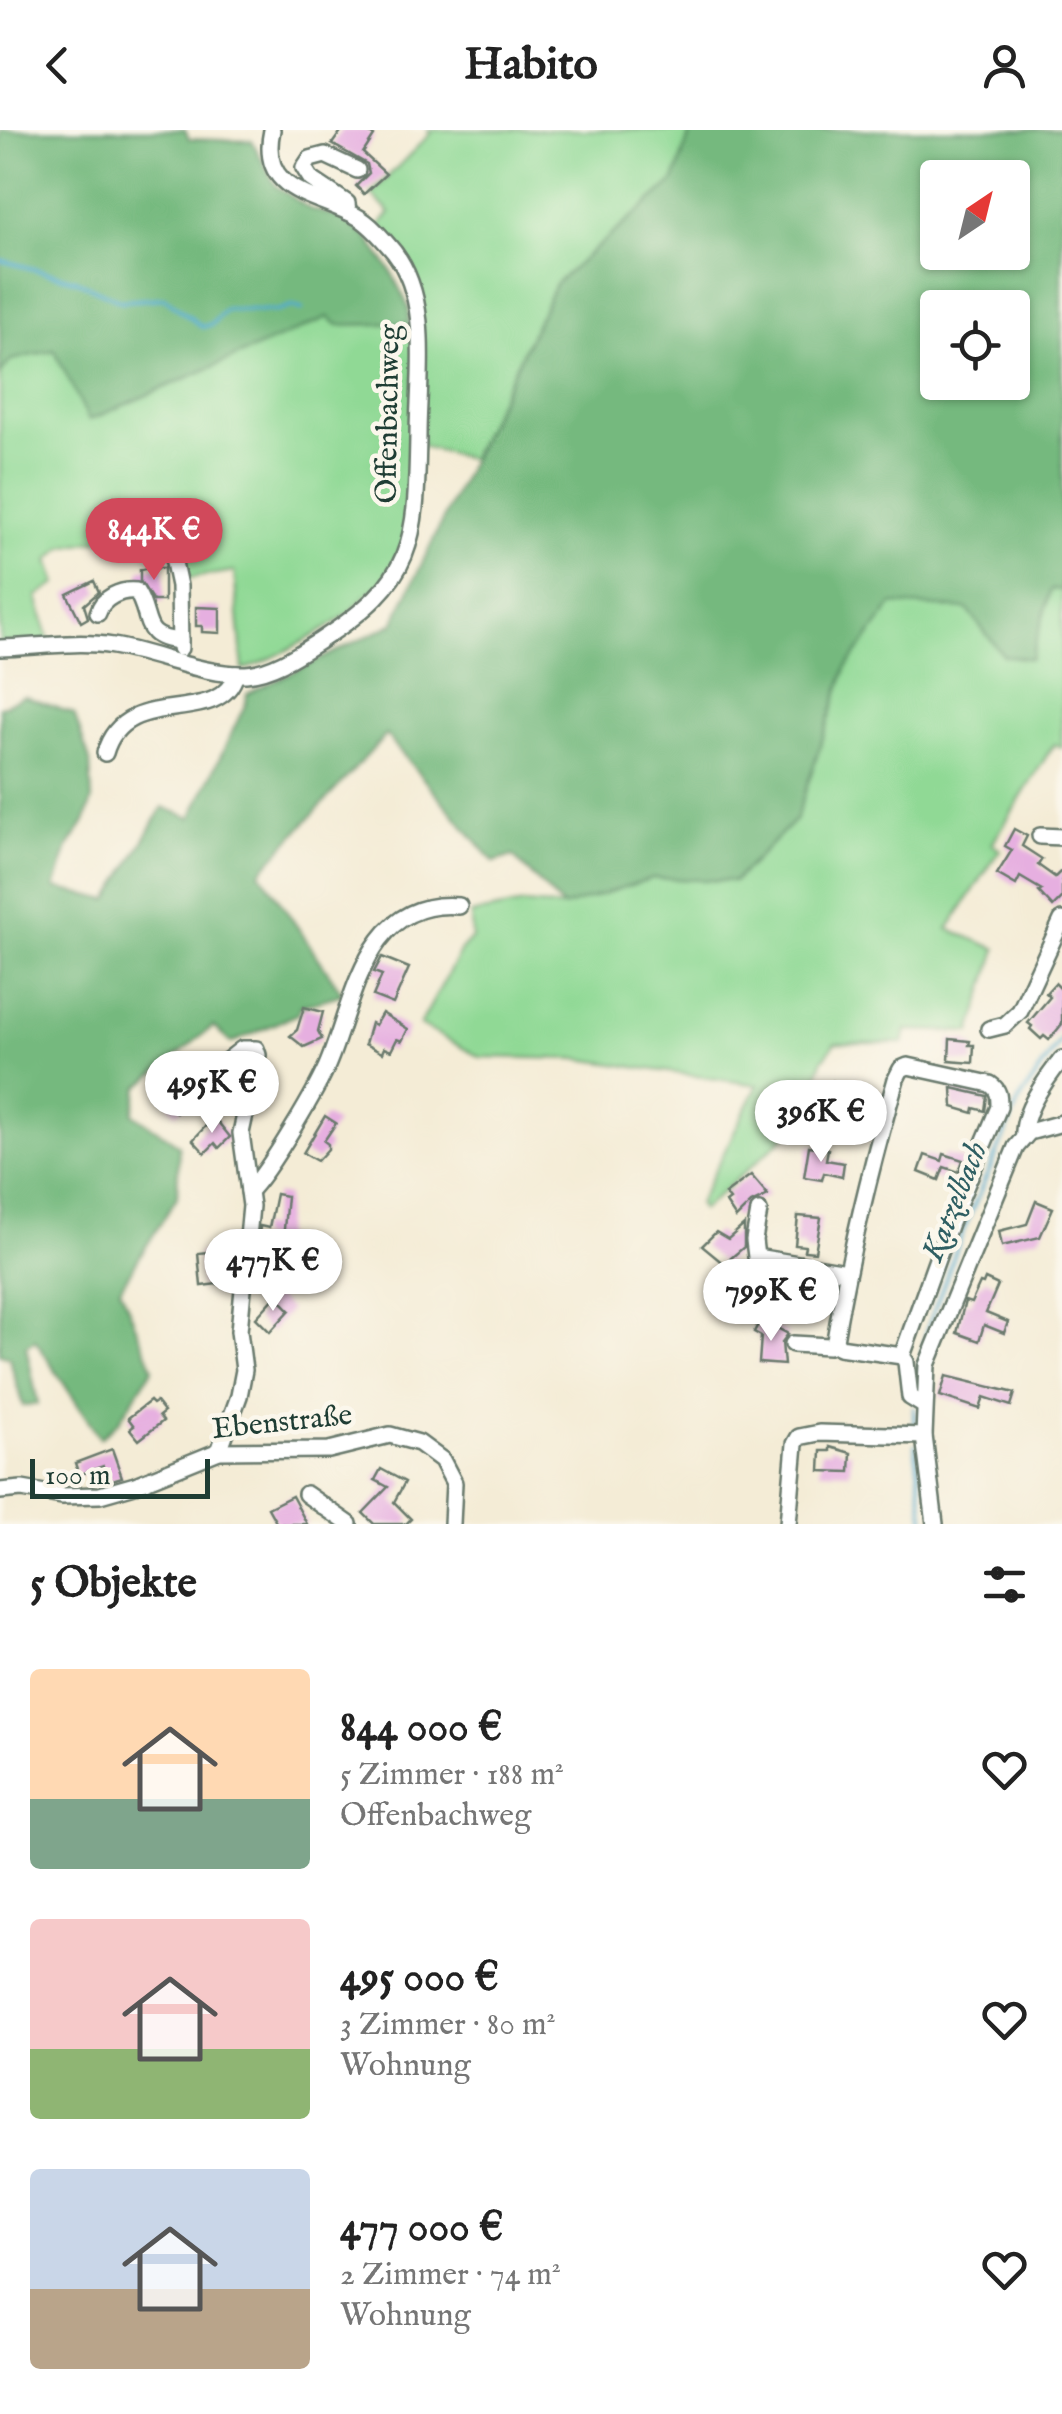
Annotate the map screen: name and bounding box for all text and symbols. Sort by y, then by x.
text: Habito [464,37,598,94]
icon: back [30,38,85,93]
icon: person [977,38,1032,93]
north arrow [920,160,1030,270]
map controls [920,160,1030,400]
button: locate [920,290,1030,400]
street label: Offenbachweg [368,323,410,504]
pin: 844K € [73,498,235,583]
text: 844K € [108,510,200,551]
pin: 495K € [131,1051,293,1136]
text: 495K € [167,1063,257,1104]
pin: 396K € [740,1080,902,1165]
text: 396K € [777,1092,865,1133]
water label: Katzelbach [912,1136,998,1269]
pin: 477K € [192,1229,354,1314]
text: 477K € [226,1241,320,1282]
pin: 799K € [690,1259,852,1344]
text: 799K € [725,1271,817,1312]
street label: Ebenstraße [210,1397,354,1449]
scale bar [30,1454,210,1498]
text: 100 m [45,1459,111,1494]
icon: filters [977,1557,1032,1612]
text: 5 Objekte [30,1558,197,1611]
text: 844 000 € [340,1702,502,1755]
icon: home [110,1709,230,1829]
icon: heart [977,1742,1032,1797]
text: 5 Zimmer · 188 m² [340,1755,564,1796]
text: Offenbachweg [340,1796,531,1837]
text: 495 000 € [340,1952,499,2005]
icon: home [110,1959,230,2079]
icon: heart [977,1992,1032,2047]
text: 3 Zimmer · 80 m² [340,2005,556,2046]
text: Wohnung [340,2046,471,2087]
text: 477 000 € [340,2202,503,2255]
icon: home [110,2209,230,2329]
icon: heart [977,2242,1032,2297]
text: 2 Zimmer · 74 m² [340,2255,561,2296]
text: Wohnung [340,2296,471,2337]

